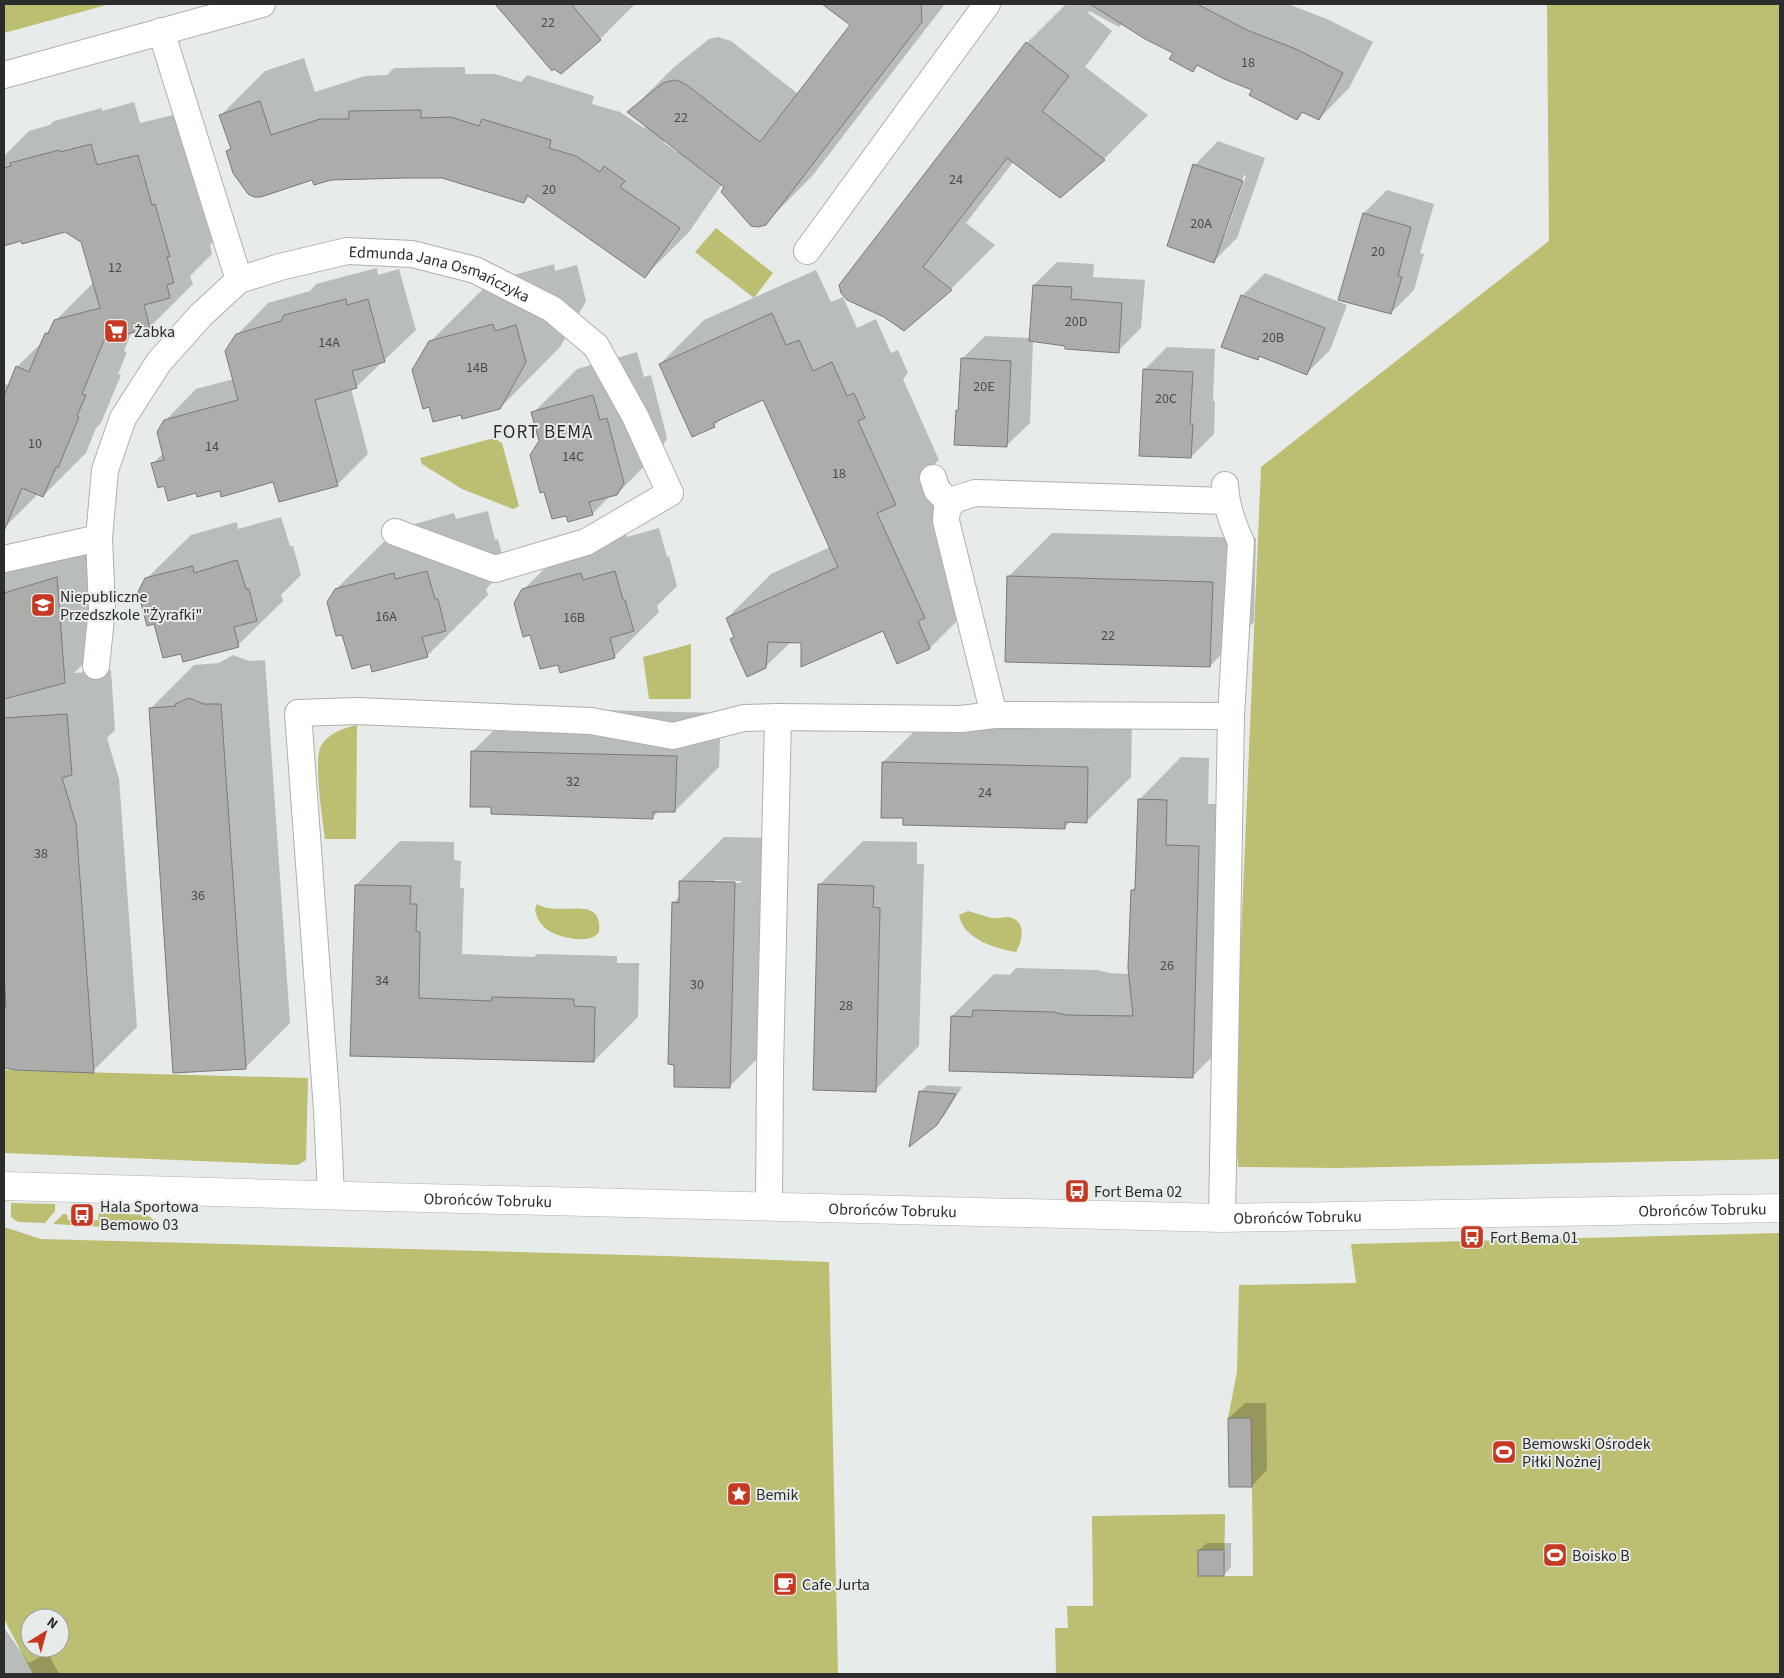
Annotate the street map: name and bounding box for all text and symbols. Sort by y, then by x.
house number: 22 [541,13,555,33]
house number: 18 [1241,53,1255,73]
house number: 22 [674,108,688,128]
house number: 24 [949,170,963,190]
house number: 20 [542,180,556,200]
house number: 20A [1190,214,1212,234]
street label: Edmunda Jana Osmańczyka [348,241,533,308]
house number: 20 [1371,242,1385,262]
house number: 12 [108,258,122,278]
house number: 20D [1065,312,1087,332]
supermarket icon: Żabka [103,318,129,344]
place label: Żabka [134,321,175,343]
house number: 20B [1262,328,1284,348]
house number: 14A [318,333,340,353]
house number: 14B [466,358,488,378]
house number: 20E [973,377,995,397]
house number: 20C [1155,389,1177,409]
district label: FORT BEMA [493,419,593,446]
house number: 10 [28,434,42,454]
house number: 14 [205,437,219,457]
house number: 14C [562,447,584,467]
house number: 18 [832,464,846,484]
place label: Niepubliczne Przedszkole "Żyrafki" [60,586,202,626]
school or university icon: Niepubliczne Przedszkole "Żyrafki" [30,592,56,618]
house number: 16A [375,607,397,627]
house number: 16B [563,608,585,628]
house number: 22 [1101,626,1115,646]
house number: 32 [566,772,580,792]
house number: 24 [978,783,992,803]
house number: 38 [34,844,48,864]
house number: 36 [191,886,205,906]
house number: 26 [1160,956,1174,976]
house number: 34 [375,971,389,991]
house number: 30 [690,975,704,995]
house number: 28 [839,996,853,1016]
bus stop icon: Fort Bema 02 [1064,1178,1090,1204]
place label: Fort Bema 02 [1094,1181,1182,1203]
street label: Obrońców Tobruku [423,1188,552,1213]
place label: Hala Sportowa Bemowo 03 [100,1196,199,1236]
street label: Obrońców Tobruku [828,1198,957,1223]
street label: Obrońców Tobruku [1638,1198,1767,1223]
bus stop icon: Hala Sportowa Bemowo 03 [69,1202,95,1228]
street label: Obrońców Tobruku [1233,1205,1362,1230]
bus stop icon: Fort Bema 01 [1459,1224,1485,1250]
place label: Fort Bema 01 [1490,1227,1578,1249]
place label: Bemowski Ośrodek Piłki Nożnej [1522,1433,1651,1473]
sports icon: Bemowski Ośrodek Piłki Nożnej [1491,1439,1517,1465]
place icon: Bemik [726,1481,752,1507]
place label: Bemik [756,1484,799,1506]
sports icon: Boisko B [1542,1542,1568,1568]
place label: Boisko B [1572,1545,1630,1567]
cafe icon: Cafe Jurta [772,1571,798,1597]
place label: Cafe Jurta [802,1574,870,1596]
north arrow [20,1608,70,1658]
text: N [42,1613,62,1634]

